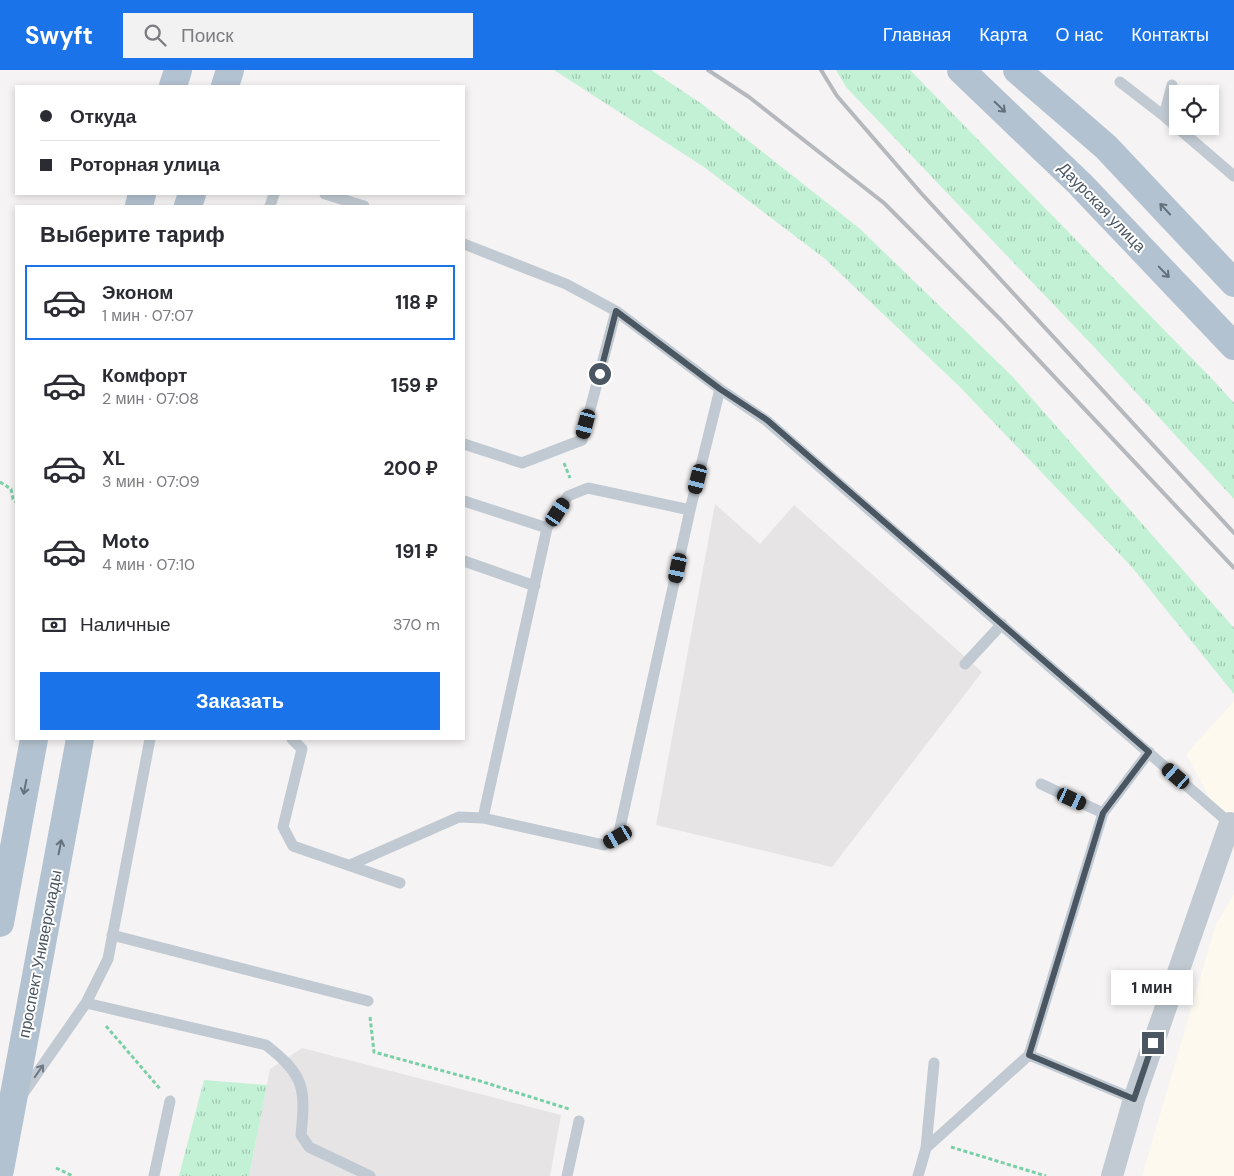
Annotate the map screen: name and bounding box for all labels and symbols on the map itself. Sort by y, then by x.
one-way arrow [994,101,1007,113]
street label: Даурская улица [1054,157,1150,257]
one-way arrow [1159,203,1171,216]
one-way arrow [1158,266,1170,278]
route start [589,363,611,385]
car [574,408,597,440]
car [687,463,708,495]
car [543,495,572,529]
car [667,552,688,584]
car [1159,760,1192,792]
one-way arrow [20,778,30,794]
car [1055,786,1088,812]
car [601,823,634,851]
one-way arrow [56,839,66,855]
street label: проспект Универсиады [13,868,67,1040]
callout: 1 мин [1112,970,1194,1006]
route end [1142,1032,1164,1054]
one-way arrow [34,1064,44,1078]

